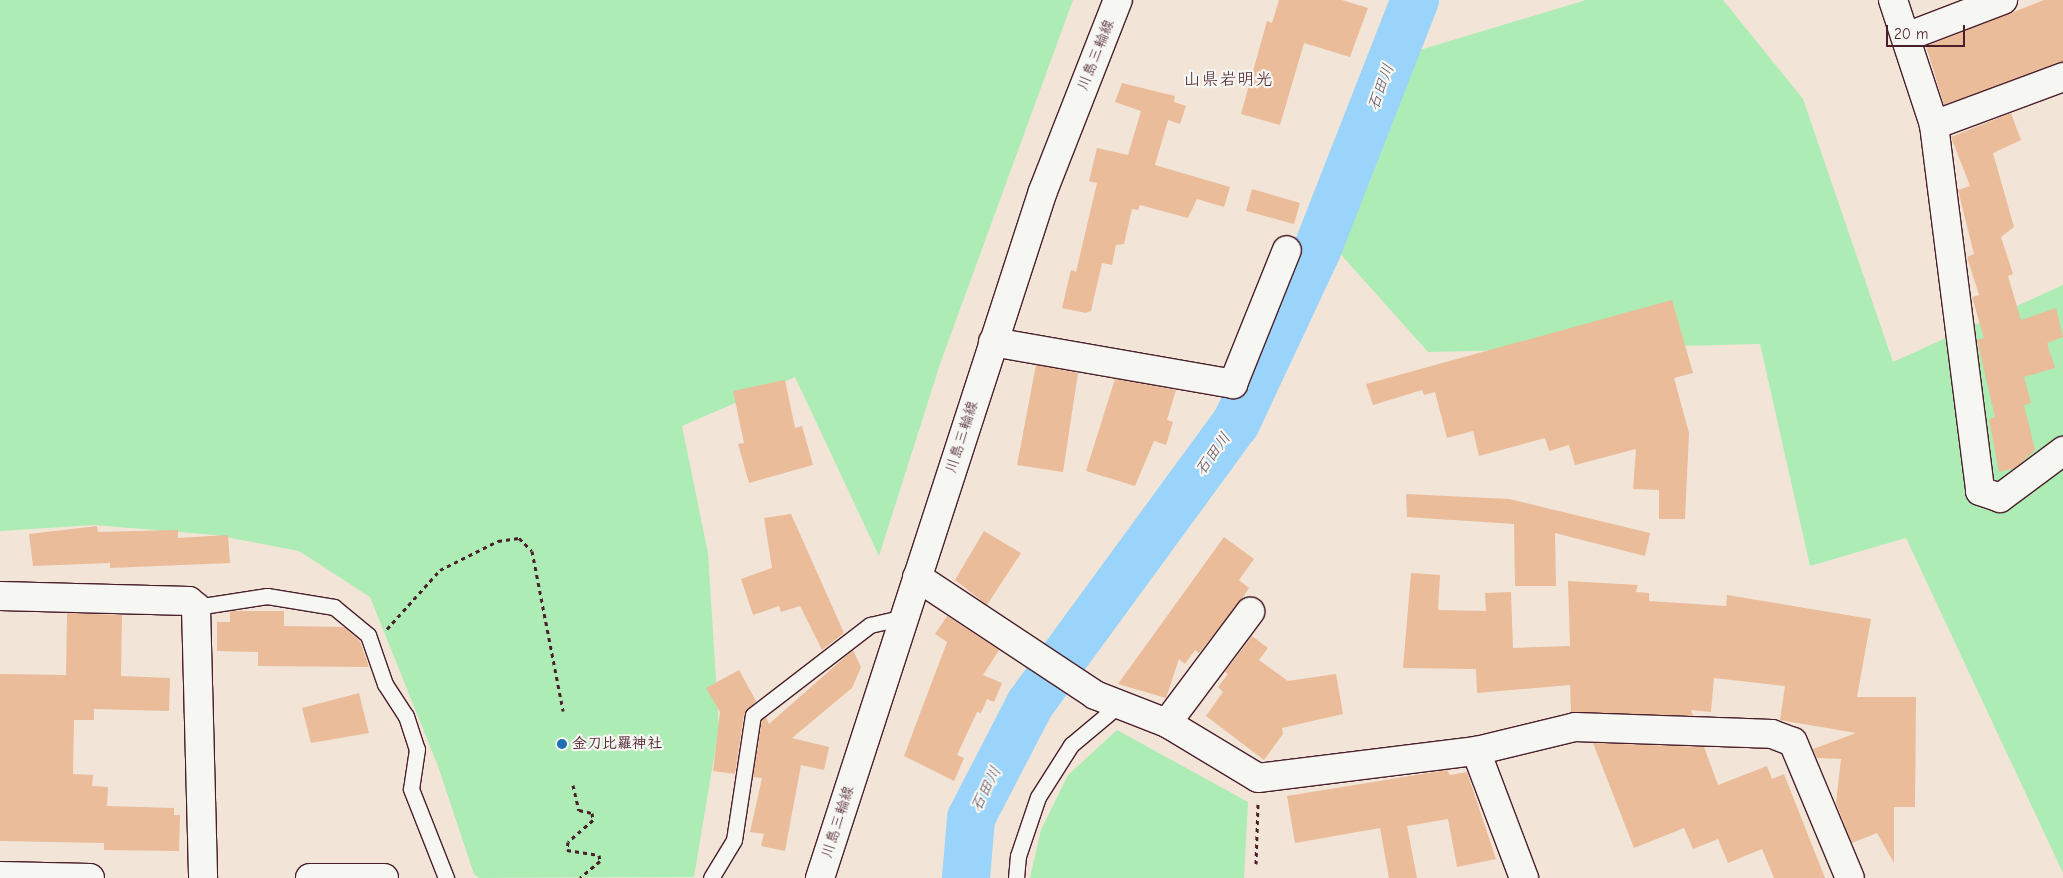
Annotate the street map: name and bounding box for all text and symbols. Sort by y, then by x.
scale bar [1888,15,1967,47]
street label: 川島三輪線 [1074,17,1118,93]
text: 20 m [1894,25,1928,43]
water label: 石田川 [1363,61,1399,113]
district label: 山県岩明光 [1183,69,1273,91]
street label: 川島三輪線 [942,399,982,475]
water label: 石田川 [1191,429,1235,479]
place label: 金刀比羅神社 [572,735,662,753]
marker: 金刀比羅神社 [556,738,568,750]
water label: 石田川 [967,763,1005,815]
street label: 川島三輪線 [818,784,858,860]

